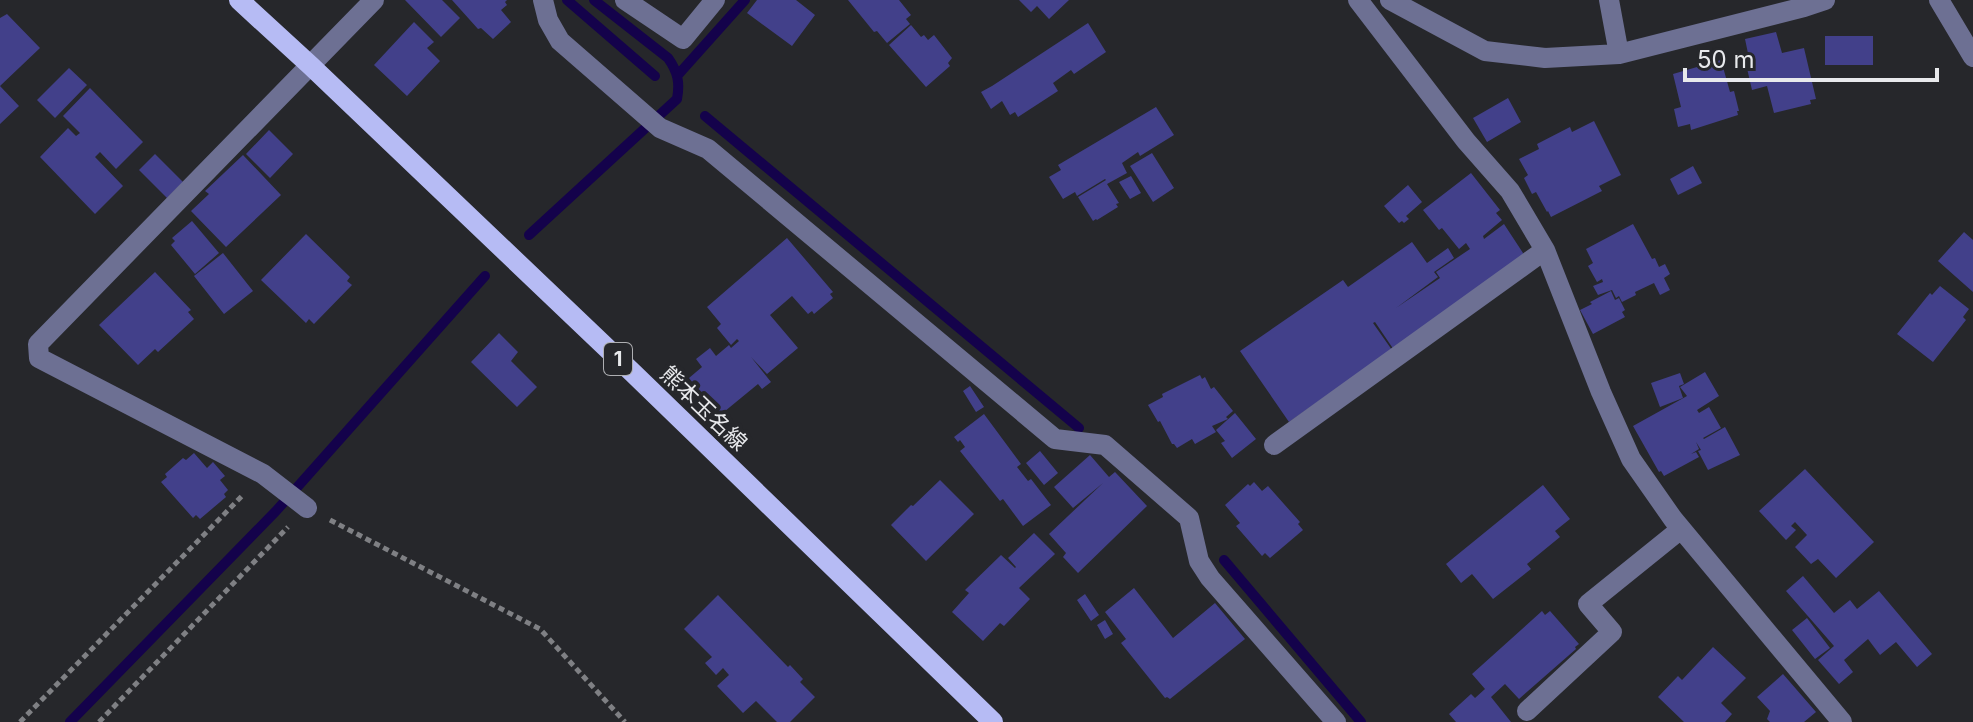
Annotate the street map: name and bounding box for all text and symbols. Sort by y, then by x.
scale bar [1685,32,1937,82]
text: 50 m [1697,45,1755,74]
road number: 1 [604,343,632,375]
street label: 熊本玉名線 [655,360,753,456]

